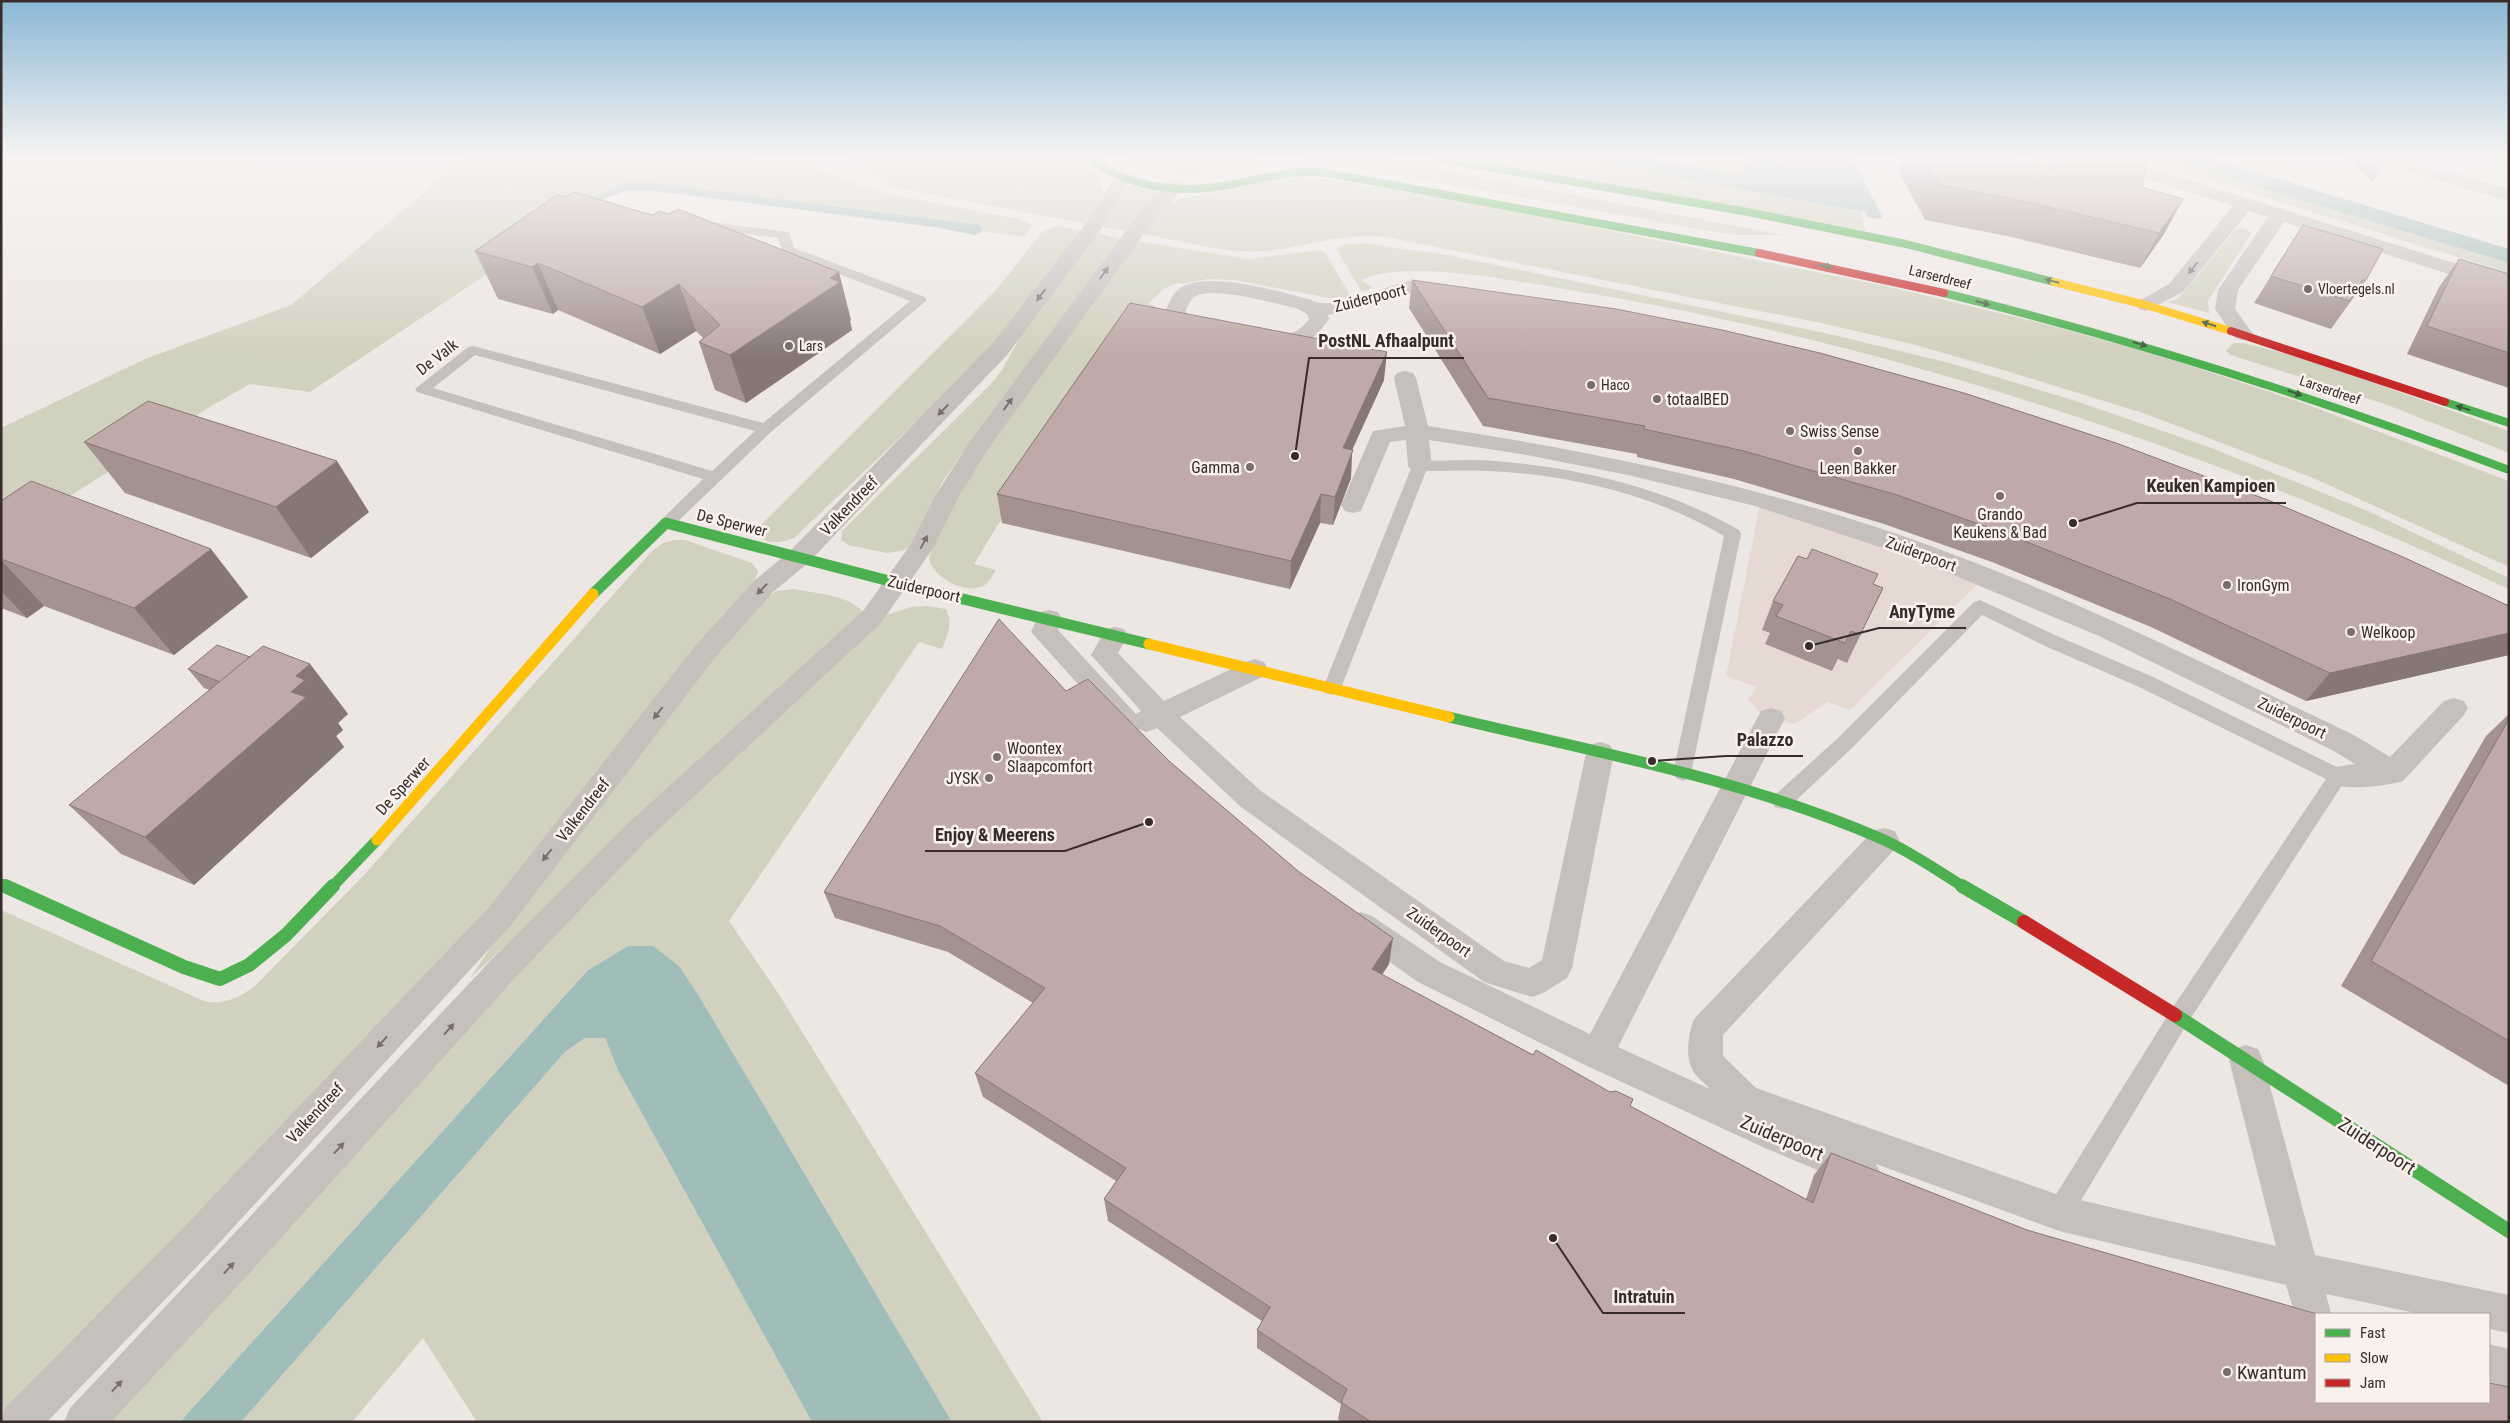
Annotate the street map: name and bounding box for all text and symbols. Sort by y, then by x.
one-way arrow [2187,261,2198,274]
street label: Larserdreef [1907,262,1973,293]
one-way arrow [1817,263,1833,271]
one-way arrow [1099,266,1109,280]
one-way arrow [2044,277,2059,285]
street label: Zuiderpoort [1332,280,1408,316]
place label: Vloertegels.nl [2318,281,2395,297]
marker: Vloertegels.nl [2302,283,2314,295]
one-way arrow [1036,288,1047,301]
one-way arrow [1976,299,1991,307]
one-way arrow [2201,320,2216,328]
callout: PostNL Afhaalpunt [1309,325,1464,358]
text: PostNL Afhaalpunt [1318,330,1454,351]
street label: De Valk [412,334,462,379]
place label: Lars [799,338,823,354]
marker: Lars [783,340,795,352]
one-way arrow [2133,340,2148,348]
street label: Larserdreef [2297,372,2363,408]
place label: Haco [1601,377,1630,393]
marker: Haco [1585,379,1597,391]
place label: totaalBED [1667,390,1729,409]
one-way arrow [2288,390,2303,398]
marker: totaalBED [1651,393,1663,405]
one-way arrow [1003,397,1013,411]
one-way arrow [937,403,949,415]
one-way arrow [2455,403,2470,411]
place label: Swiss Sense [1800,422,1879,441]
marker: Swiss Sense [1784,425,1796,437]
marker: Leen Bakker [1852,445,1864,457]
place label: Gamma [1191,458,1240,477]
place label: Leen Bakker [1819,459,1897,478]
marker: Gamma [1244,461,1256,473]
callout: Keuken Kampioen [2137,470,2286,503]
street label: Valkendreef [816,472,882,540]
text: Keuken Kampioen [2147,475,2275,496]
marker: Grando Keukens & Bad [1994,490,2006,502]
street label: De Sperwer [695,505,769,541]
place label: Grando Keukens & Bad [1953,505,2047,542]
street label: Zuiderpoort [1883,532,1959,576]
one-way arrow [920,535,928,550]
street label: Zuiderpoort [886,571,962,607]
place label: IronGym [2237,576,2290,595]
marker: IronGym [2221,579,2233,591]
one-way arrow [756,582,768,594]
callout: AnyTyme [1879,595,1966,628]
text: AnyTyme [1889,601,1955,622]
place label: Welkoop [2361,623,2415,642]
marker: Welkoop [2345,626,2357,638]
street label: Zuiderpoort [2255,693,2330,743]
one-way arrow [653,706,663,720]
callout: Palazzo [1726,723,1803,756]
text: Palazzo [1737,729,1793,750]
place label: Woontex Slaapcomfort [1007,739,1093,776]
marker: Woontex Slaapcomfort [991,751,1003,763]
street label: De Sperwer [372,753,434,819]
place label: JYSK [946,769,979,788]
marker: JYSK [983,772,995,784]
street label: Valkendreef [552,775,614,845]
callout: Enjoy & Meerens [925,818,1065,851]
text: Enjoy & Meerens [935,824,1055,845]
one-way arrow [542,848,553,861]
street label: Zuiderpoort [1403,903,1475,961]
one-way arrow [443,1022,454,1035]
one-way arrow [376,1036,388,1048]
street label: Valkendreef [282,1079,348,1147]
street label: Zuiderpoort [1737,1110,1827,1166]
street label: Zuiderpoort [2334,1112,2420,1180]
one-way arrow [333,1143,345,1155]
one-way arrow [223,1263,235,1275]
callout: Intratuin [1603,1280,1685,1313]
text: Intratuin [1613,1286,1675,1307]
legend [2315,1313,2490,1403]
text: Fast [2360,1324,2385,1342]
text: Slow [2360,1349,2389,1367]
place label: Kwantum [2237,1361,2307,1384]
marker: Kwantum [2221,1366,2233,1378]
text: Jam [2360,1374,2386,1392]
one-way arrow [111,1381,123,1393]

